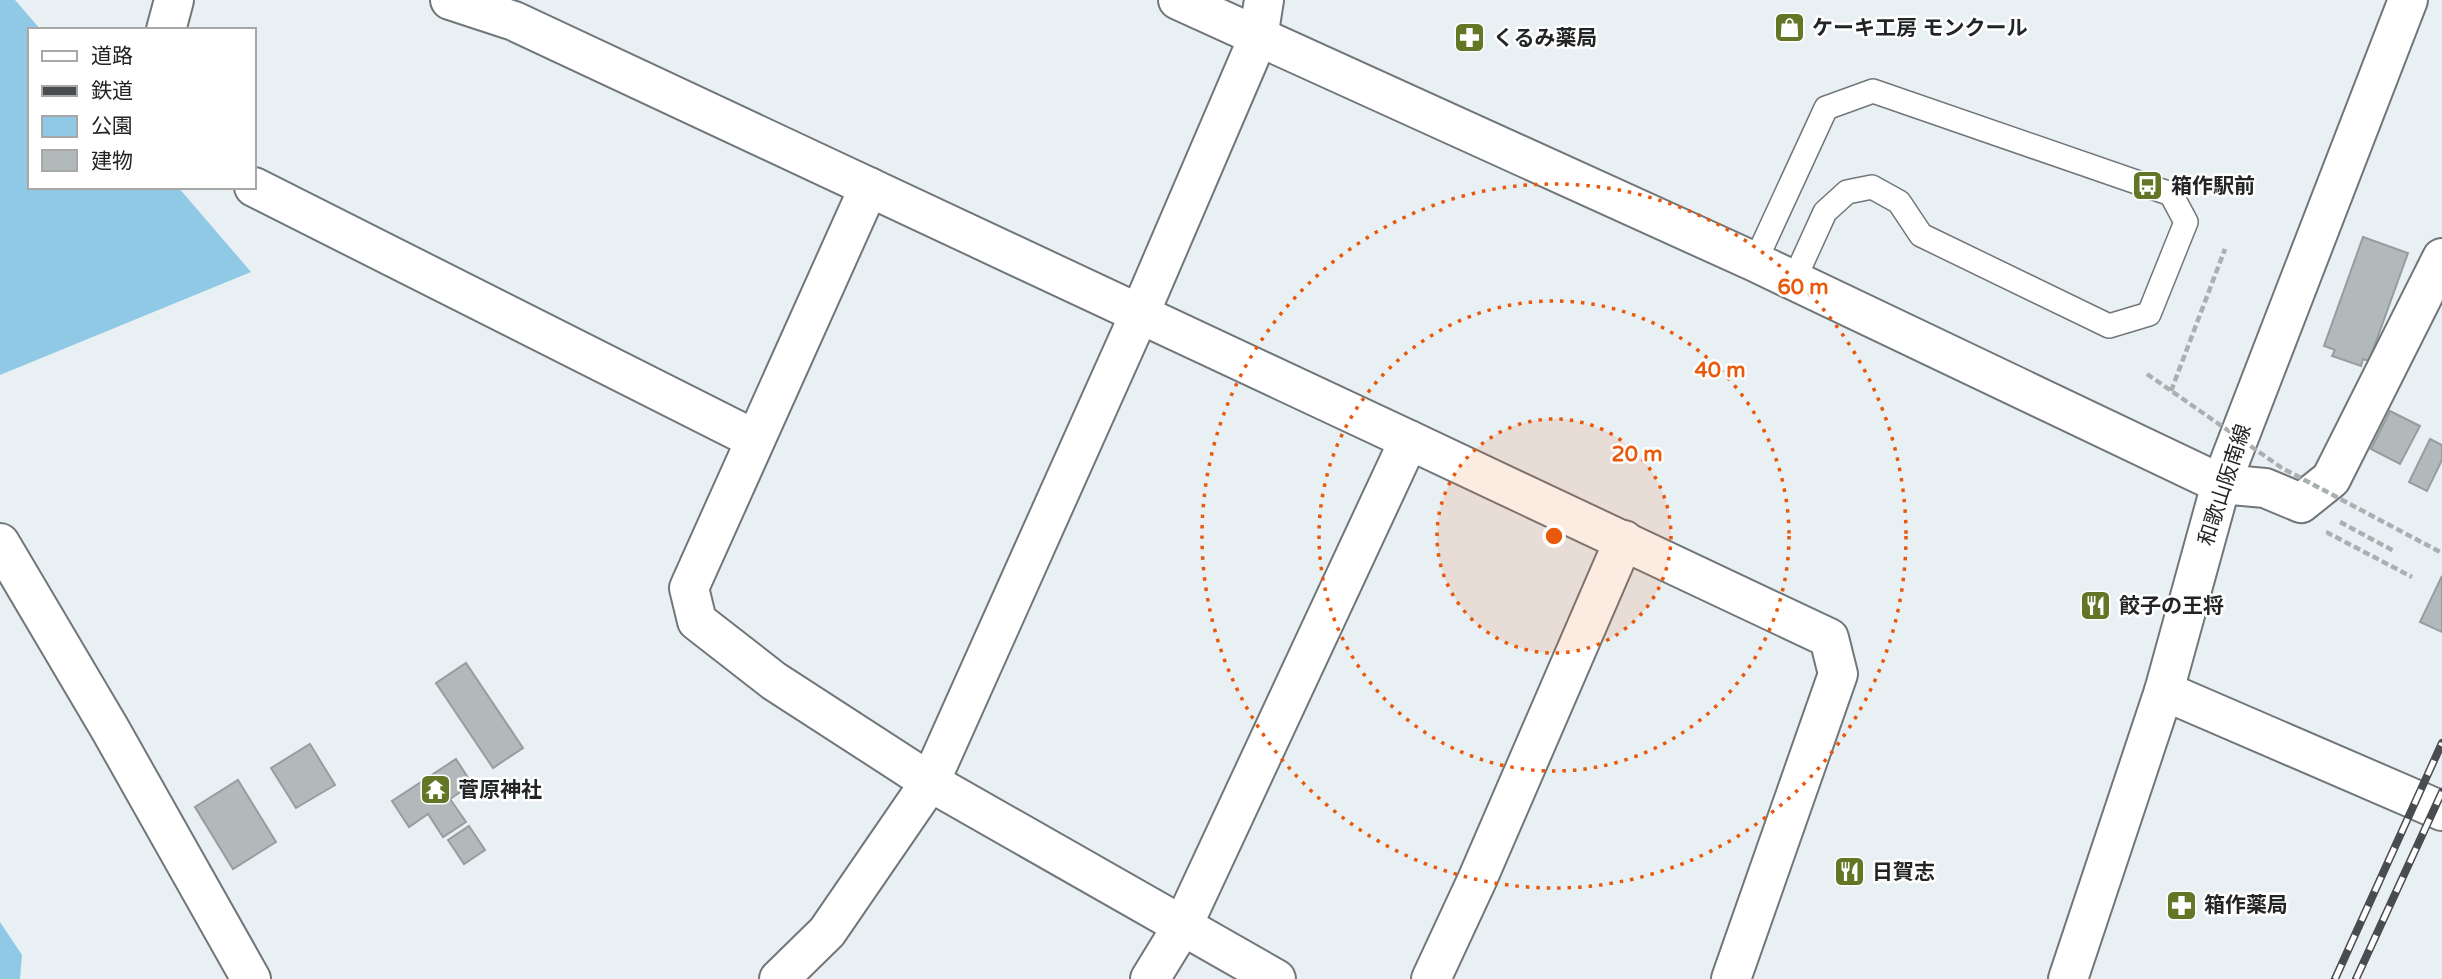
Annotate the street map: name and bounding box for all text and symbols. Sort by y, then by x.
shop icon: ケーキ工房 モンクール [1772,11,1806,45]
place label: ケーキ工房 モンクール [1812,16,2027,41]
pharmacy icon: くるみ薬局 [1453,21,1487,55]
place label: くるみ薬局 [1493,26,1598,51]
legend [28,28,256,189]
text: 道路 [91,44,133,69]
text: 鉄道 [91,79,133,104]
text: 公園 [91,114,133,139]
text: 建物 [91,149,133,174]
bus stop icon: 箱作駅前 [2131,169,2165,203]
place label: 箱作駅前 [2171,174,2255,199]
text: 60 m [1777,275,1829,300]
text: 40 m [1694,358,1746,383]
street label: 和歌山阪南線 [2194,421,2256,549]
text: 20 m [1611,442,1663,467]
centre of rings [1542,524,1566,548]
restaurant icon: 餃子の王将 [2079,589,2113,623]
place label: 餃子の王将 [2119,594,2224,619]
temple icon: 菅原神社 [418,773,452,807]
place label: 菅原神社 [458,778,542,803]
restaurant icon: 日賀志 [1832,855,1866,889]
place label: 日賀志 [1872,860,1935,885]
pharmacy icon: 箱作薬局 [2164,888,2198,922]
place label: 箱作薬局 [2204,893,2288,918]

